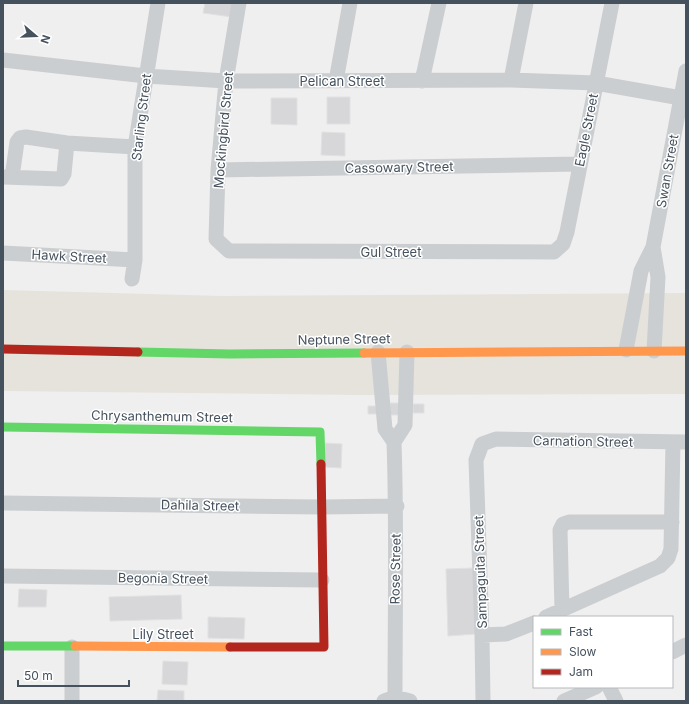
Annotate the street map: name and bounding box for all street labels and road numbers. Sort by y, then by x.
street label: Mockingbird Street [210,71,236,189]
street label: Starling Street [128,73,154,161]
street label: Pelican Street [300,73,384,89]
street label: Eagle Street [571,92,601,168]
street label: Swan Street [653,133,681,209]
street label: Cassowary Street [344,158,454,176]
street label: Gul Street [361,244,421,260]
street label: Hawk Street [31,246,107,266]
street label: Neptune Street [297,330,391,348]
street label: Chrysanthemum Street [91,407,233,425]
street label: Carnation Street [533,432,633,450]
street label: Dahila Street [161,496,239,514]
street label: Sampaguita Street [470,515,490,629]
street label: Rose Street [386,533,404,605]
street label: Begonia Street [118,569,208,587]
street label: Lily Street [132,626,194,642]

